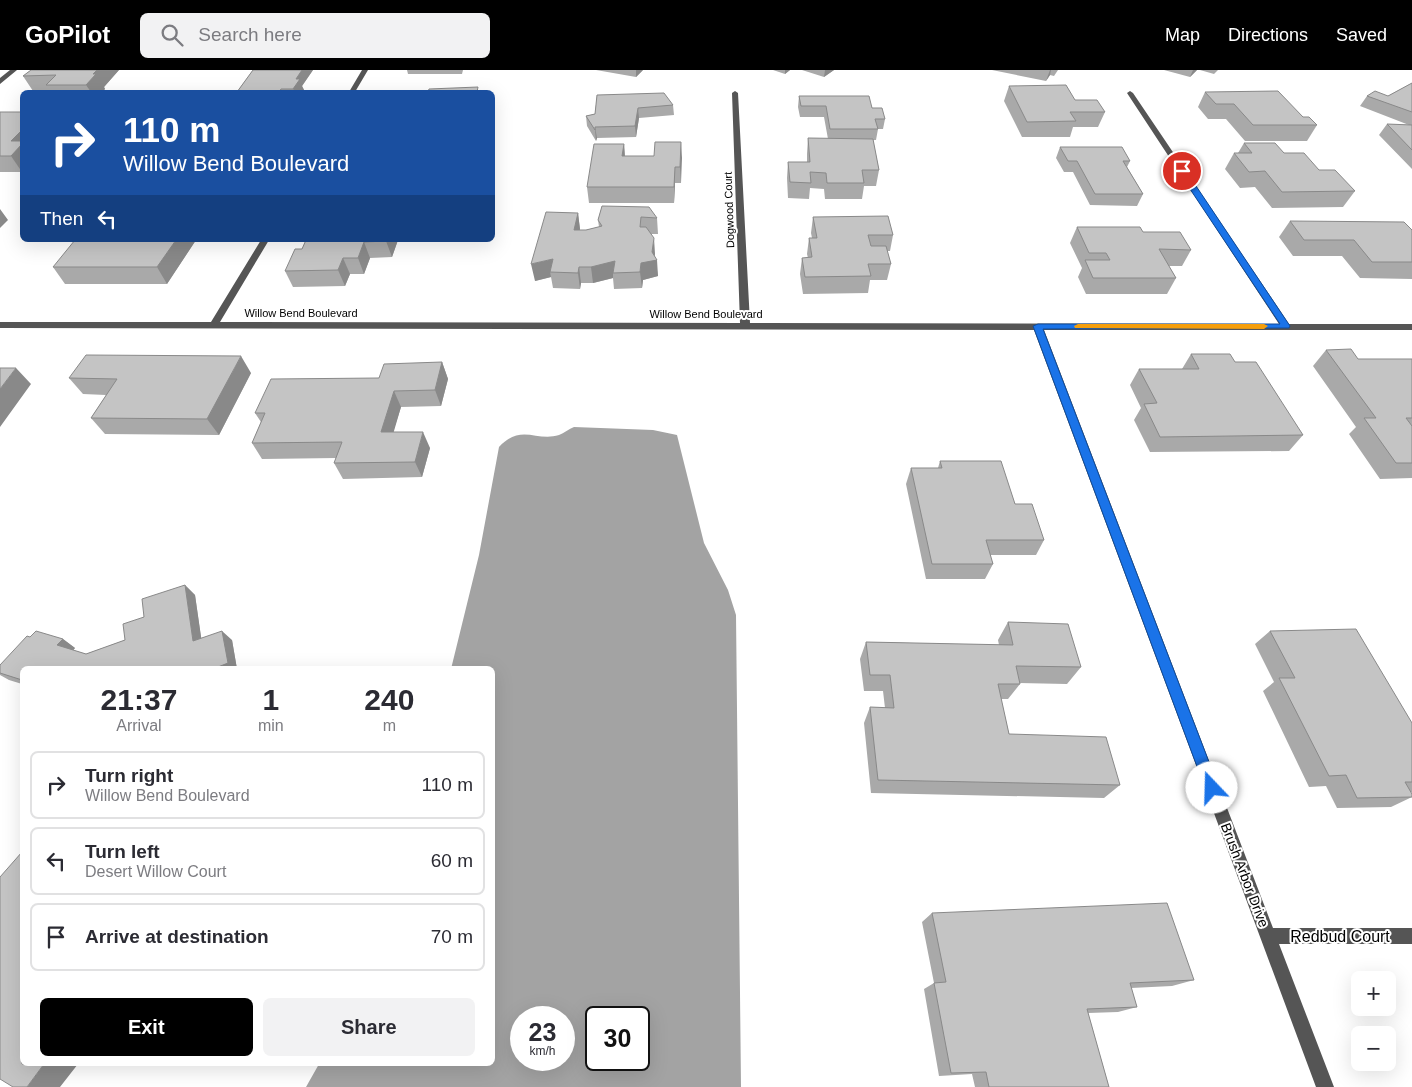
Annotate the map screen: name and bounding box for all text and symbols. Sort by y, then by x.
search box [140,13,490,58]
text: GoPilot [25,21,110,48]
icon: search [158,21,186,49]
text: Search here [198,24,302,45]
text: Map [1165,25,1200,45]
text: Directions [1228,25,1308,45]
text: Saved [1336,25,1387,45]
icon: right [40,110,105,175]
text: 110 m [123,110,220,149]
pin [1161,150,1203,192]
text: Willow Bend Boulevard [123,151,349,176]
icon: arrive [1168,157,1196,185]
street label: Dogwood Court [722,172,736,248]
icon: left [93,205,121,233]
text: Then [40,208,83,229]
street label: Willow Bend Boulevard [244,307,358,319]
street label: Willow Bend Boulevard [649,308,763,320]
text: 21:37 [101,683,177,716]
text: 1 [262,683,279,716]
text: 240 [364,683,414,716]
text: Arrival [116,717,162,734]
text: min [258,717,284,734]
text: m [383,717,396,734]
position arrow [1185,761,1237,813]
text: Turn right [85,765,173,786]
icon: right [42,771,70,799]
text: 110 m [422,774,473,795]
text: Willow Bend Boulevard [85,787,250,804]
street label: Brush Arbor Drive [1218,821,1272,930]
text: Turn left [85,841,160,862]
icon: left [42,847,70,875]
text: 60 m [431,850,473,871]
text: Desert Willow Court [85,863,226,880]
icon: arrive [42,923,70,951]
text: Arrive at destination [85,926,269,947]
text: 70 m [431,926,473,947]
street label: Redbud Court [1290,928,1390,945]
map controls [1351,971,1396,1071]
button: + [1351,971,1396,1016]
button: Exit [40,998,253,1056]
button: Share [263,998,475,1056]
speed limit sign: 30 [585,1006,650,1071]
text: 23 [529,1018,556,1046]
button: − [1351,1026,1396,1071]
text: km/h [529,1044,556,1058]

